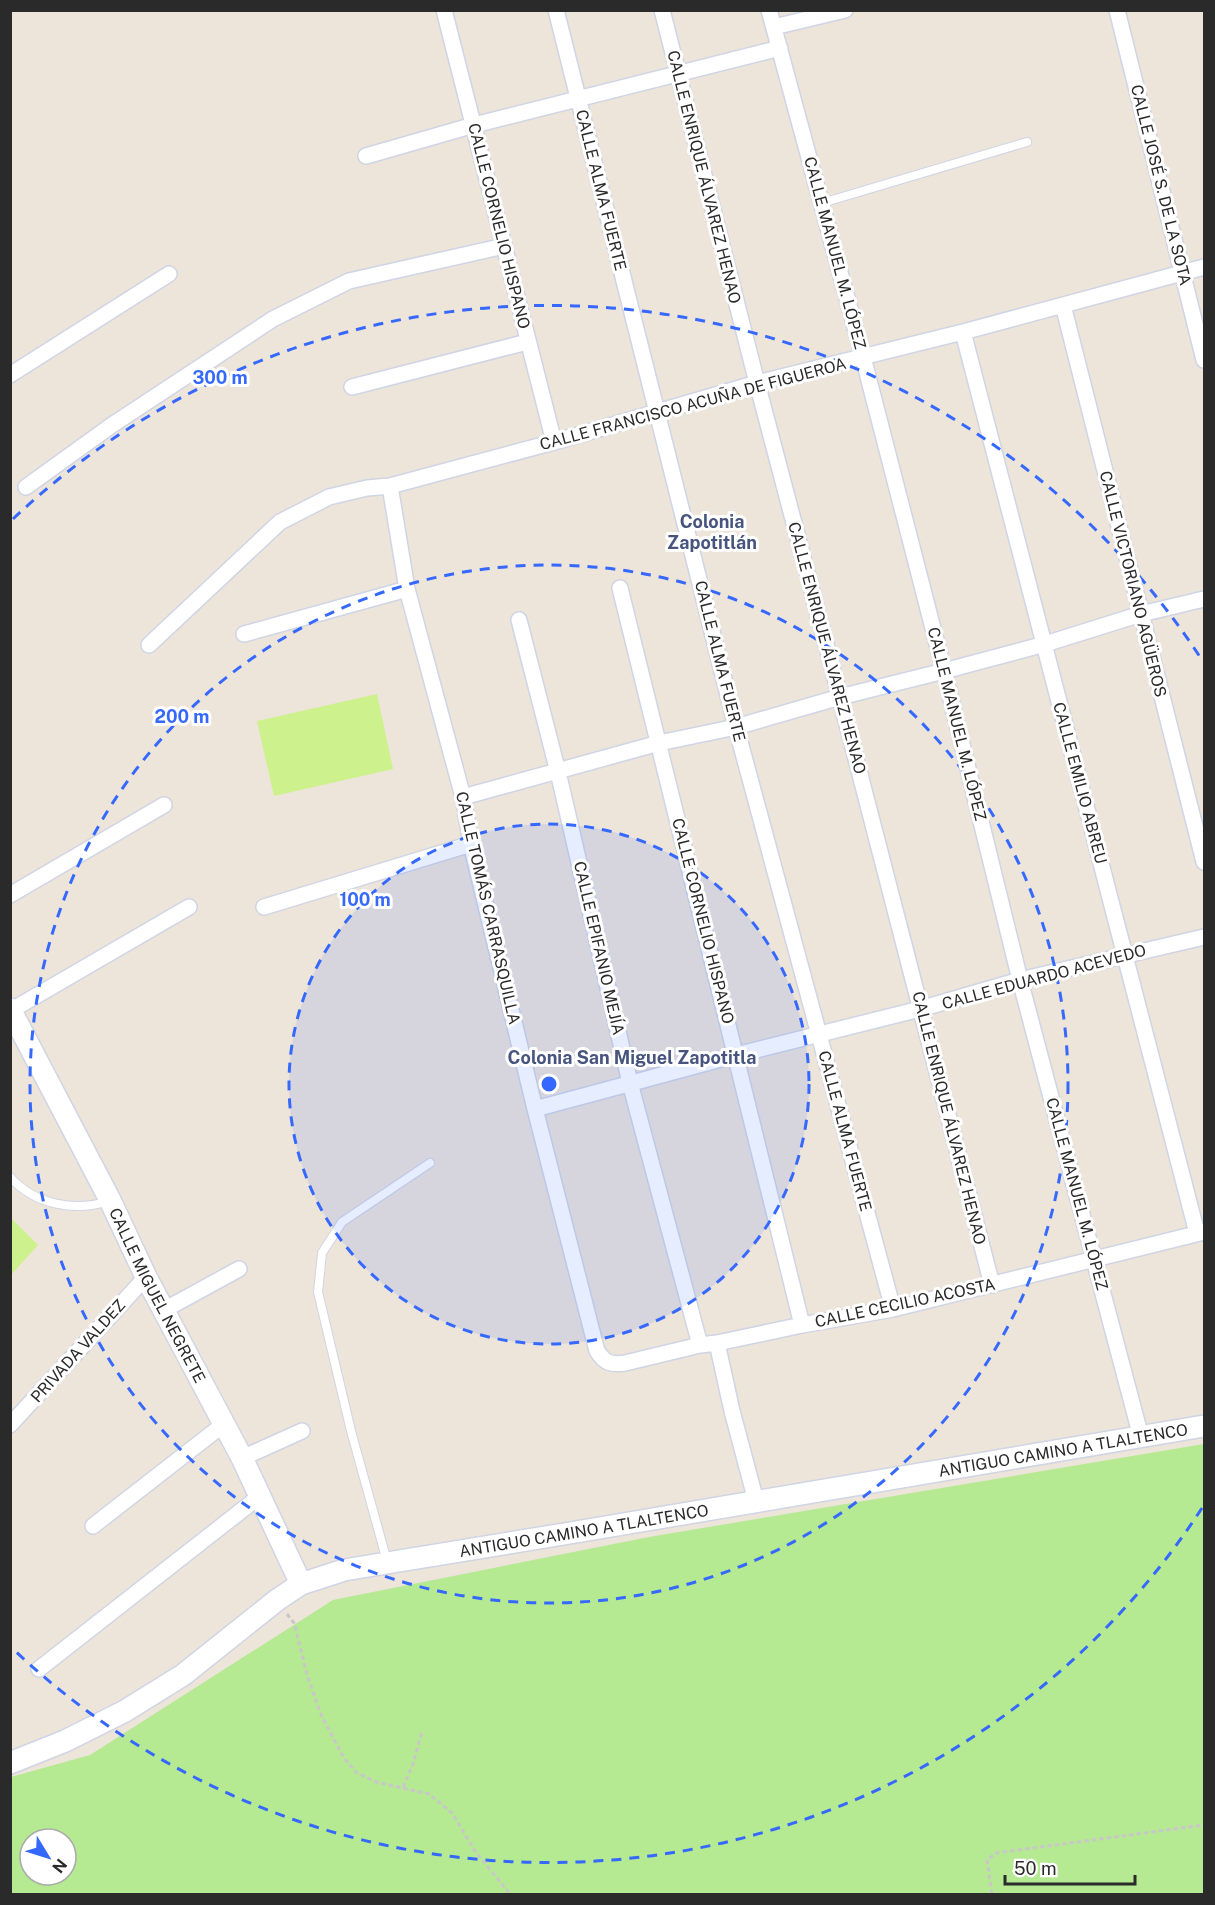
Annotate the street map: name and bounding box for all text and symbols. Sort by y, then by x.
street label: CALLE ENRIQUE ÁLVAREZ HENAO [663,48,746,306]
street label: CALLE JOSÉ S. DE LA SOTA [1127,82,1196,287]
street label: CALLE ALMA FUERTE [572,108,630,272]
street label: CALLE CORNELIO HISPANO [464,121,534,331]
street label: CALLE MANUEL M. LÓPEZ [800,154,871,352]
street label: CALLE FRANCISCO ACUÑA DE FIGUEROA [537,353,848,454]
text: 300 m [192,367,248,388]
street label: CALLE VICTORIANO AGÜEROS [1096,469,1171,699]
district label: Colonia Zapotitlán [667,511,757,553]
street label: CALLE ENRIQUE ÁLVAREZ HENAO [784,520,871,776]
street label: CALLE ALMA FUERTE [691,579,749,743]
street label: CALLE MANUEL M. LÓPEZ [924,625,991,823]
street label: CALLE EMILIO ABREU [1049,700,1111,866]
text: 200 m [155,706,209,727]
street label: CALLE TOMÁS CARRASQUILLA [452,789,525,1026]
street label: CALLE CORNELIO HISPANO [668,816,738,1026]
street label: CALLE EPIFANIO MEJÍA [570,859,629,1037]
text: 100 m [339,889,391,910]
street label: CALLE EDUARDO ACEVEDO [940,941,1148,1013]
street label: CALLE ENRIQUE ÁLVAREZ HENAO [908,989,991,1247]
district label: Colonia San Miguel Zapotitla [508,1047,756,1068]
street label: CALLE ALMA FUERTE [814,1049,876,1213]
centre of rings [539,1074,559,1094]
street label: CALLE MANUEL M. LÓPEZ [1042,1095,1113,1293]
street label: CALLE MIGUEL NEGRETE [105,1205,210,1386]
street label: CALLE CECILIO ACOSTA [813,1275,997,1331]
street label: PRIVADA VALDEZ [27,1296,129,1406]
street label: ANTIGUO CAMINO A TLALTENCO [937,1419,1189,1480]
street label: ANTIGUO CAMINO A TLALTENCO [458,1500,710,1561]
north arrow [18,1827,78,1887]
scale bar [1005,1848,1136,1886]
text: N [48,1855,71,1877]
text: 50 m [1014,1858,1057,1879]

